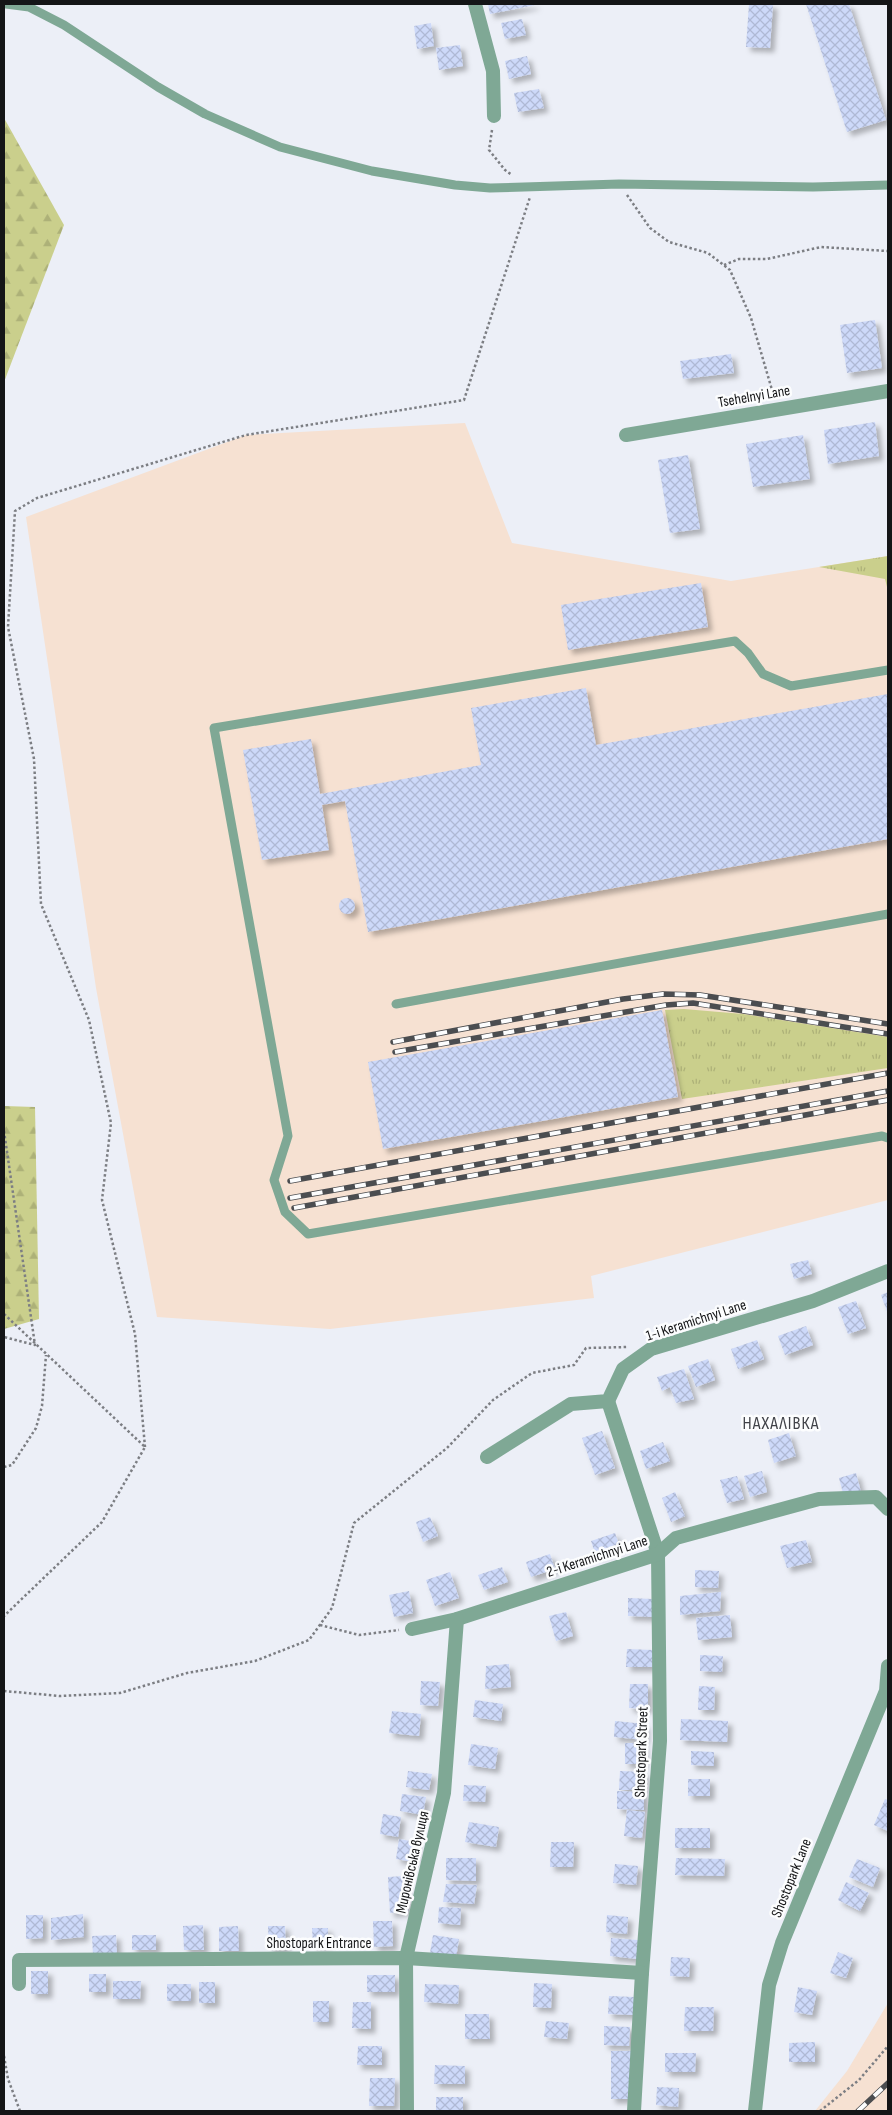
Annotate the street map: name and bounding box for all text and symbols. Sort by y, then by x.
street label: Tsehelnyi Lane [716,381,792,412]
street label: 1-i Keramichnyi Lane [644,1295,749,1346]
district label: НАХАЛІВКА [743,1413,819,1434]
street label: 2-i Keramichnyi Lane [544,1531,650,1582]
street label: Shostopark Street [630,1706,653,1798]
street label: Миронівська вулиця [392,1809,433,1915]
street label: Shostopark Lane [767,1836,816,1920]
street label: Shostopark Entrance [266,1934,372,1953]

